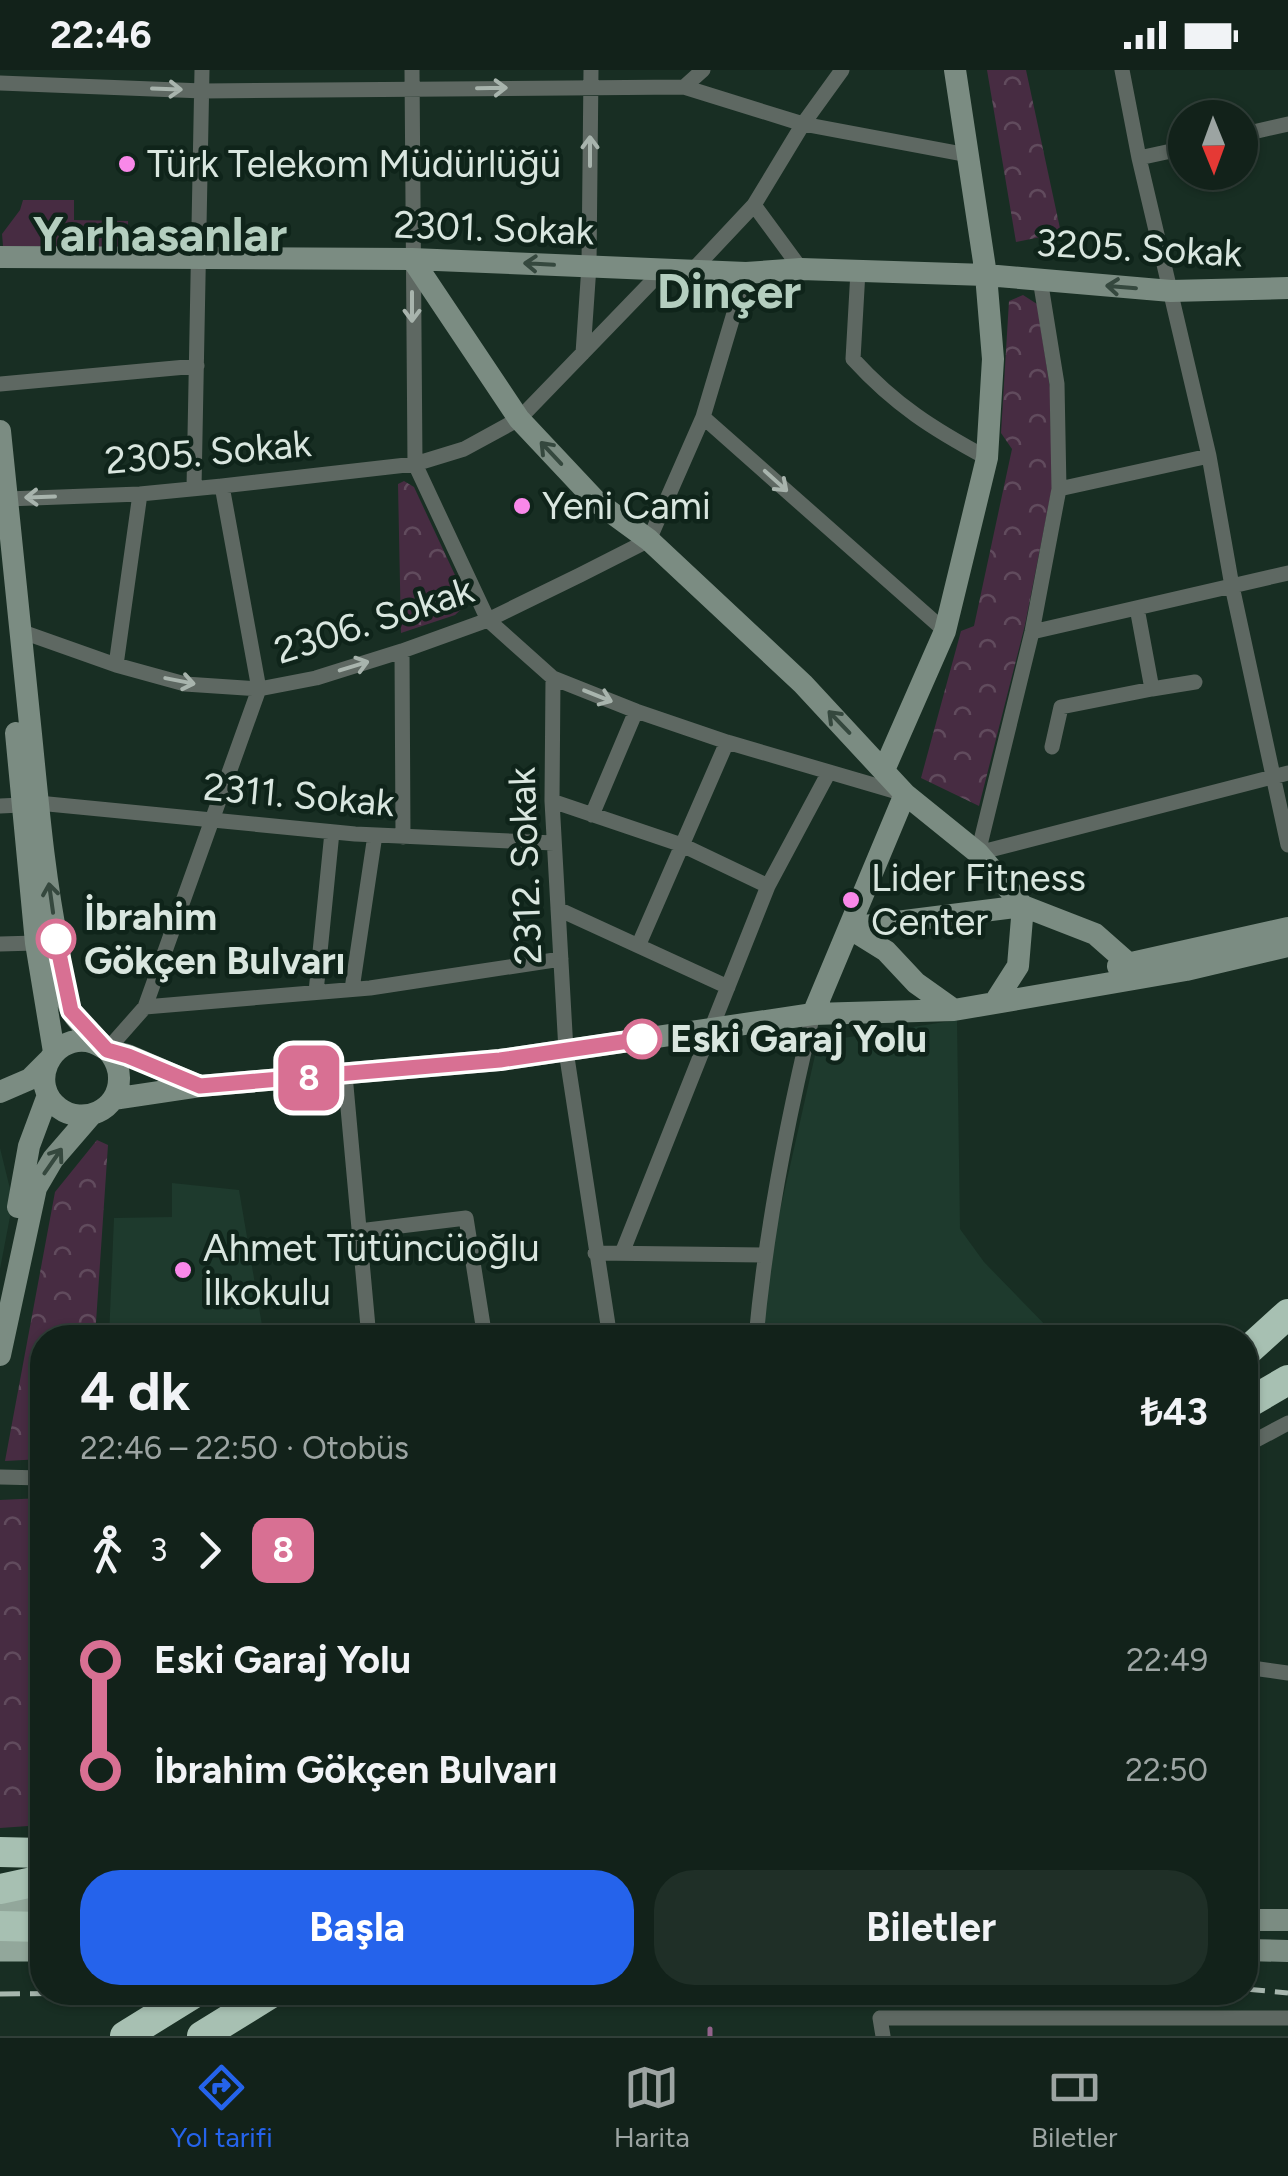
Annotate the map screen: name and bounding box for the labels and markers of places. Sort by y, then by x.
place label: Türk Telekom Müdürlüğü [147,141,561,187]
marker: Türk Telekom Müdürlüğü [116,153,138,175]
place label: Yeni Cami [542,483,711,529]
marker: Yeni Cami [511,495,533,517]
place label: Lider Fitness Center [871,855,1086,945]
marker: Lider Fitness Center [840,889,862,911]
place label: İbrahim Gökçen Bulvarı [84,894,346,984]
marker: İbrahim Gökçen Bulvarı [37,920,75,958]
place label: Eski Garaj Yolu [670,1016,927,1062]
marker: Eski Garaj Yolu [623,1020,661,1058]
place label: Ahmet Tütüncüoğlu İlkokulu [203,1225,540,1315]
marker: Ahmet Tütüncüoğlu İlkokulu [172,1259,194,1281]

